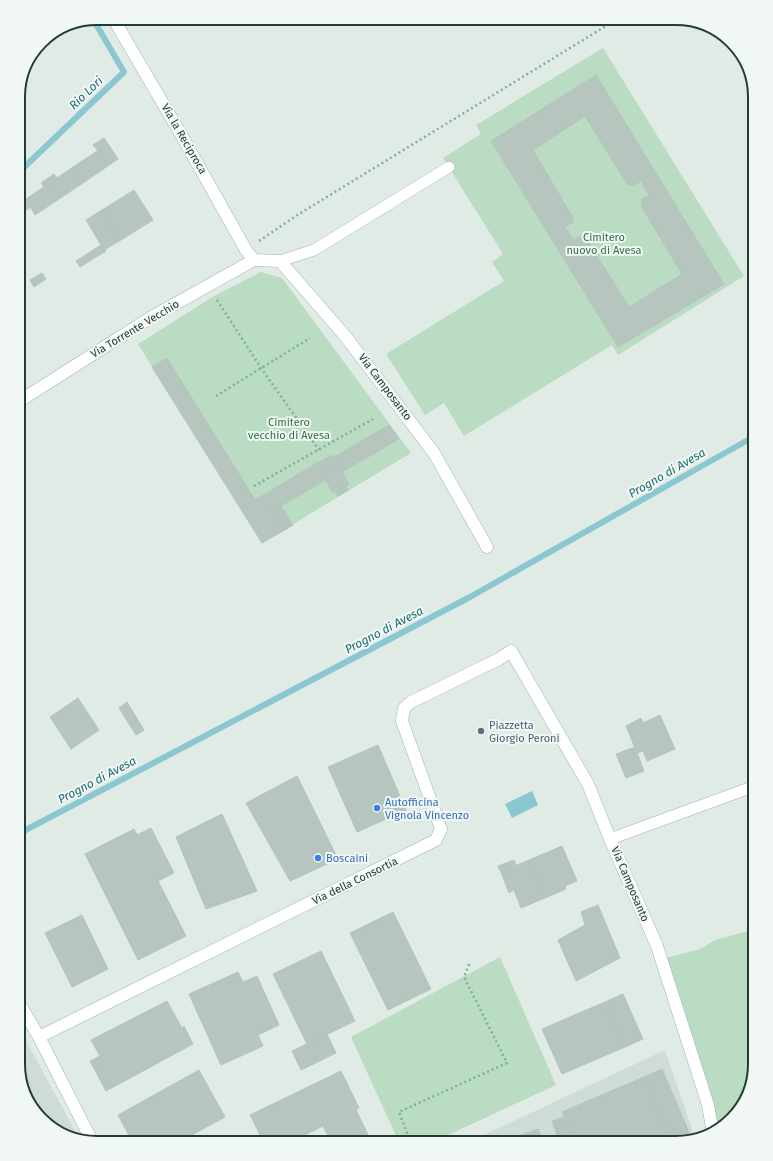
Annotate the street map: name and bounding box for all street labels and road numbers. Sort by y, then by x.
street label: Via la Reciproca [159,102,209,176]
street label: Via Torrente Vecchio [88,297,182,361]
street label: Via Camposanto [356,351,414,423]
street label: Via Camposanto [608,845,652,923]
street label: Via della Consortia [310,855,400,907]

